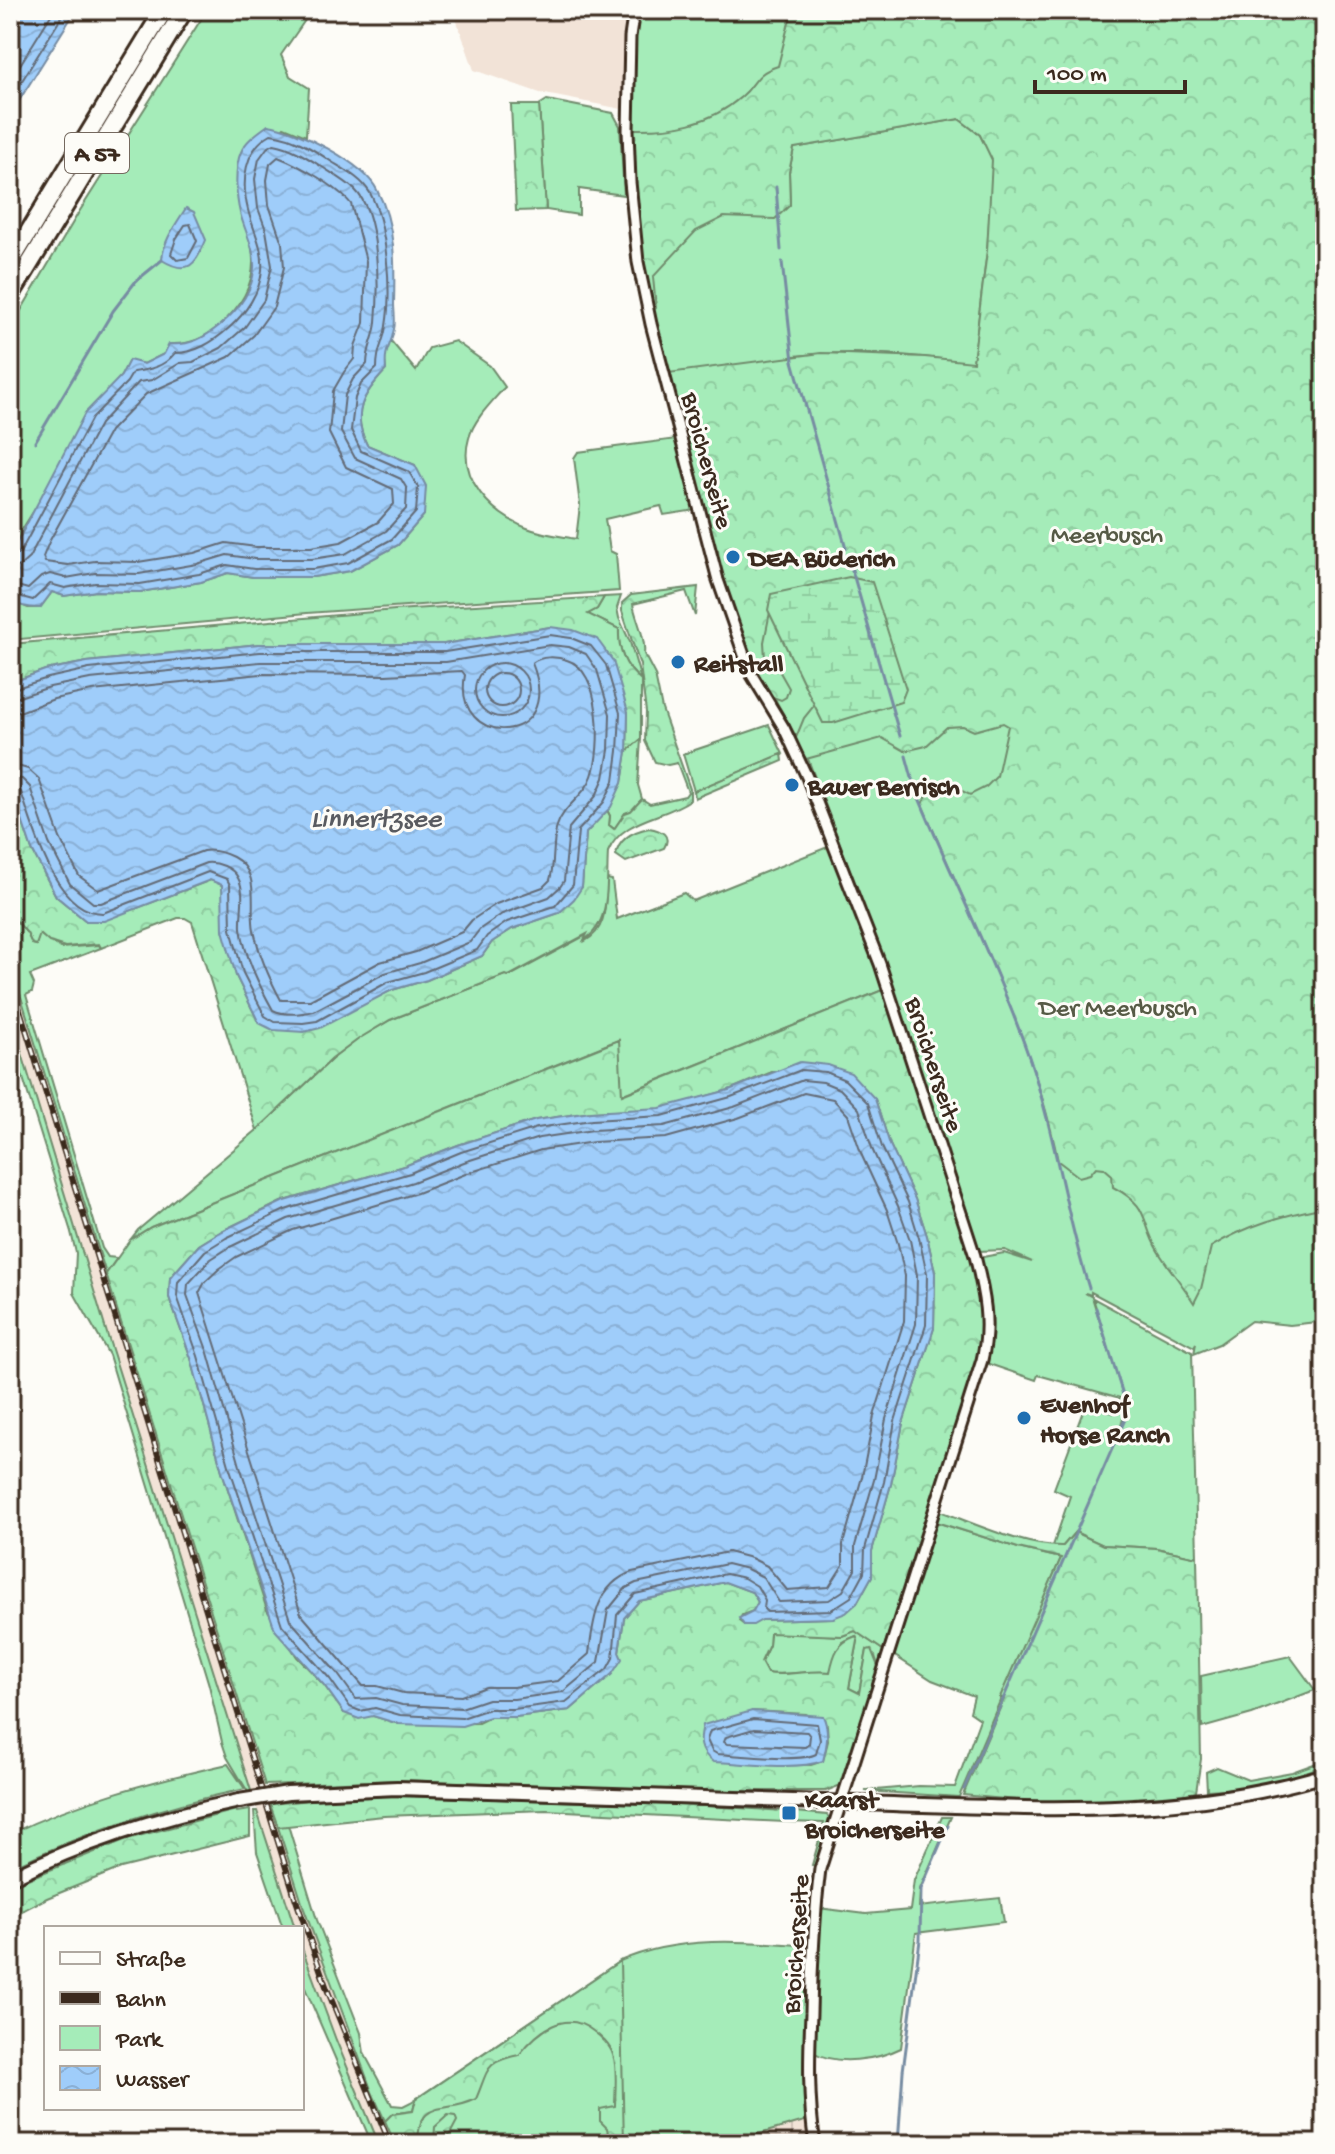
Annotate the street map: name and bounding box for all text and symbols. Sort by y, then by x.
scale bar [1035,44,1185,94]
text: 100 m [1046,61,1107,90]
road number: A 57 [65,133,129,173]
street label: Broicherseite [671,389,738,533]
park label: Meerbusch [1051,522,1163,553]
place label: DEA Büderich [747,546,895,577]
marker: DEA Büderich [724,548,742,566]
place label: Reitstall [693,651,784,682]
marker: Reitstall [669,653,687,671]
place label: Bauer Berrisch [807,774,960,805]
marker: Bauer Berrisch [783,776,801,794]
water label: Linnertzsee [311,804,443,837]
street label: Broicherseite [895,993,968,1137]
park label: Der Meerbusch [1037,995,1197,1026]
place label: Evenhof Horse Ranch [1040,1392,1170,1453]
marker: Evenhof Horse Ranch [1015,1409,1033,1427]
place label: Kaarst Broicherseite [804,1787,946,1848]
marker: Kaarst Broicherseite [780,1804,798,1822]
street label: Broicherseite [778,1873,819,2016]
legend [44,1926,304,2110]
text: Straße [116,1947,186,1976]
text: Bahn [115,1987,166,2016]
text: Park [115,2027,164,2056]
text: Wasser [116,2067,191,2096]

